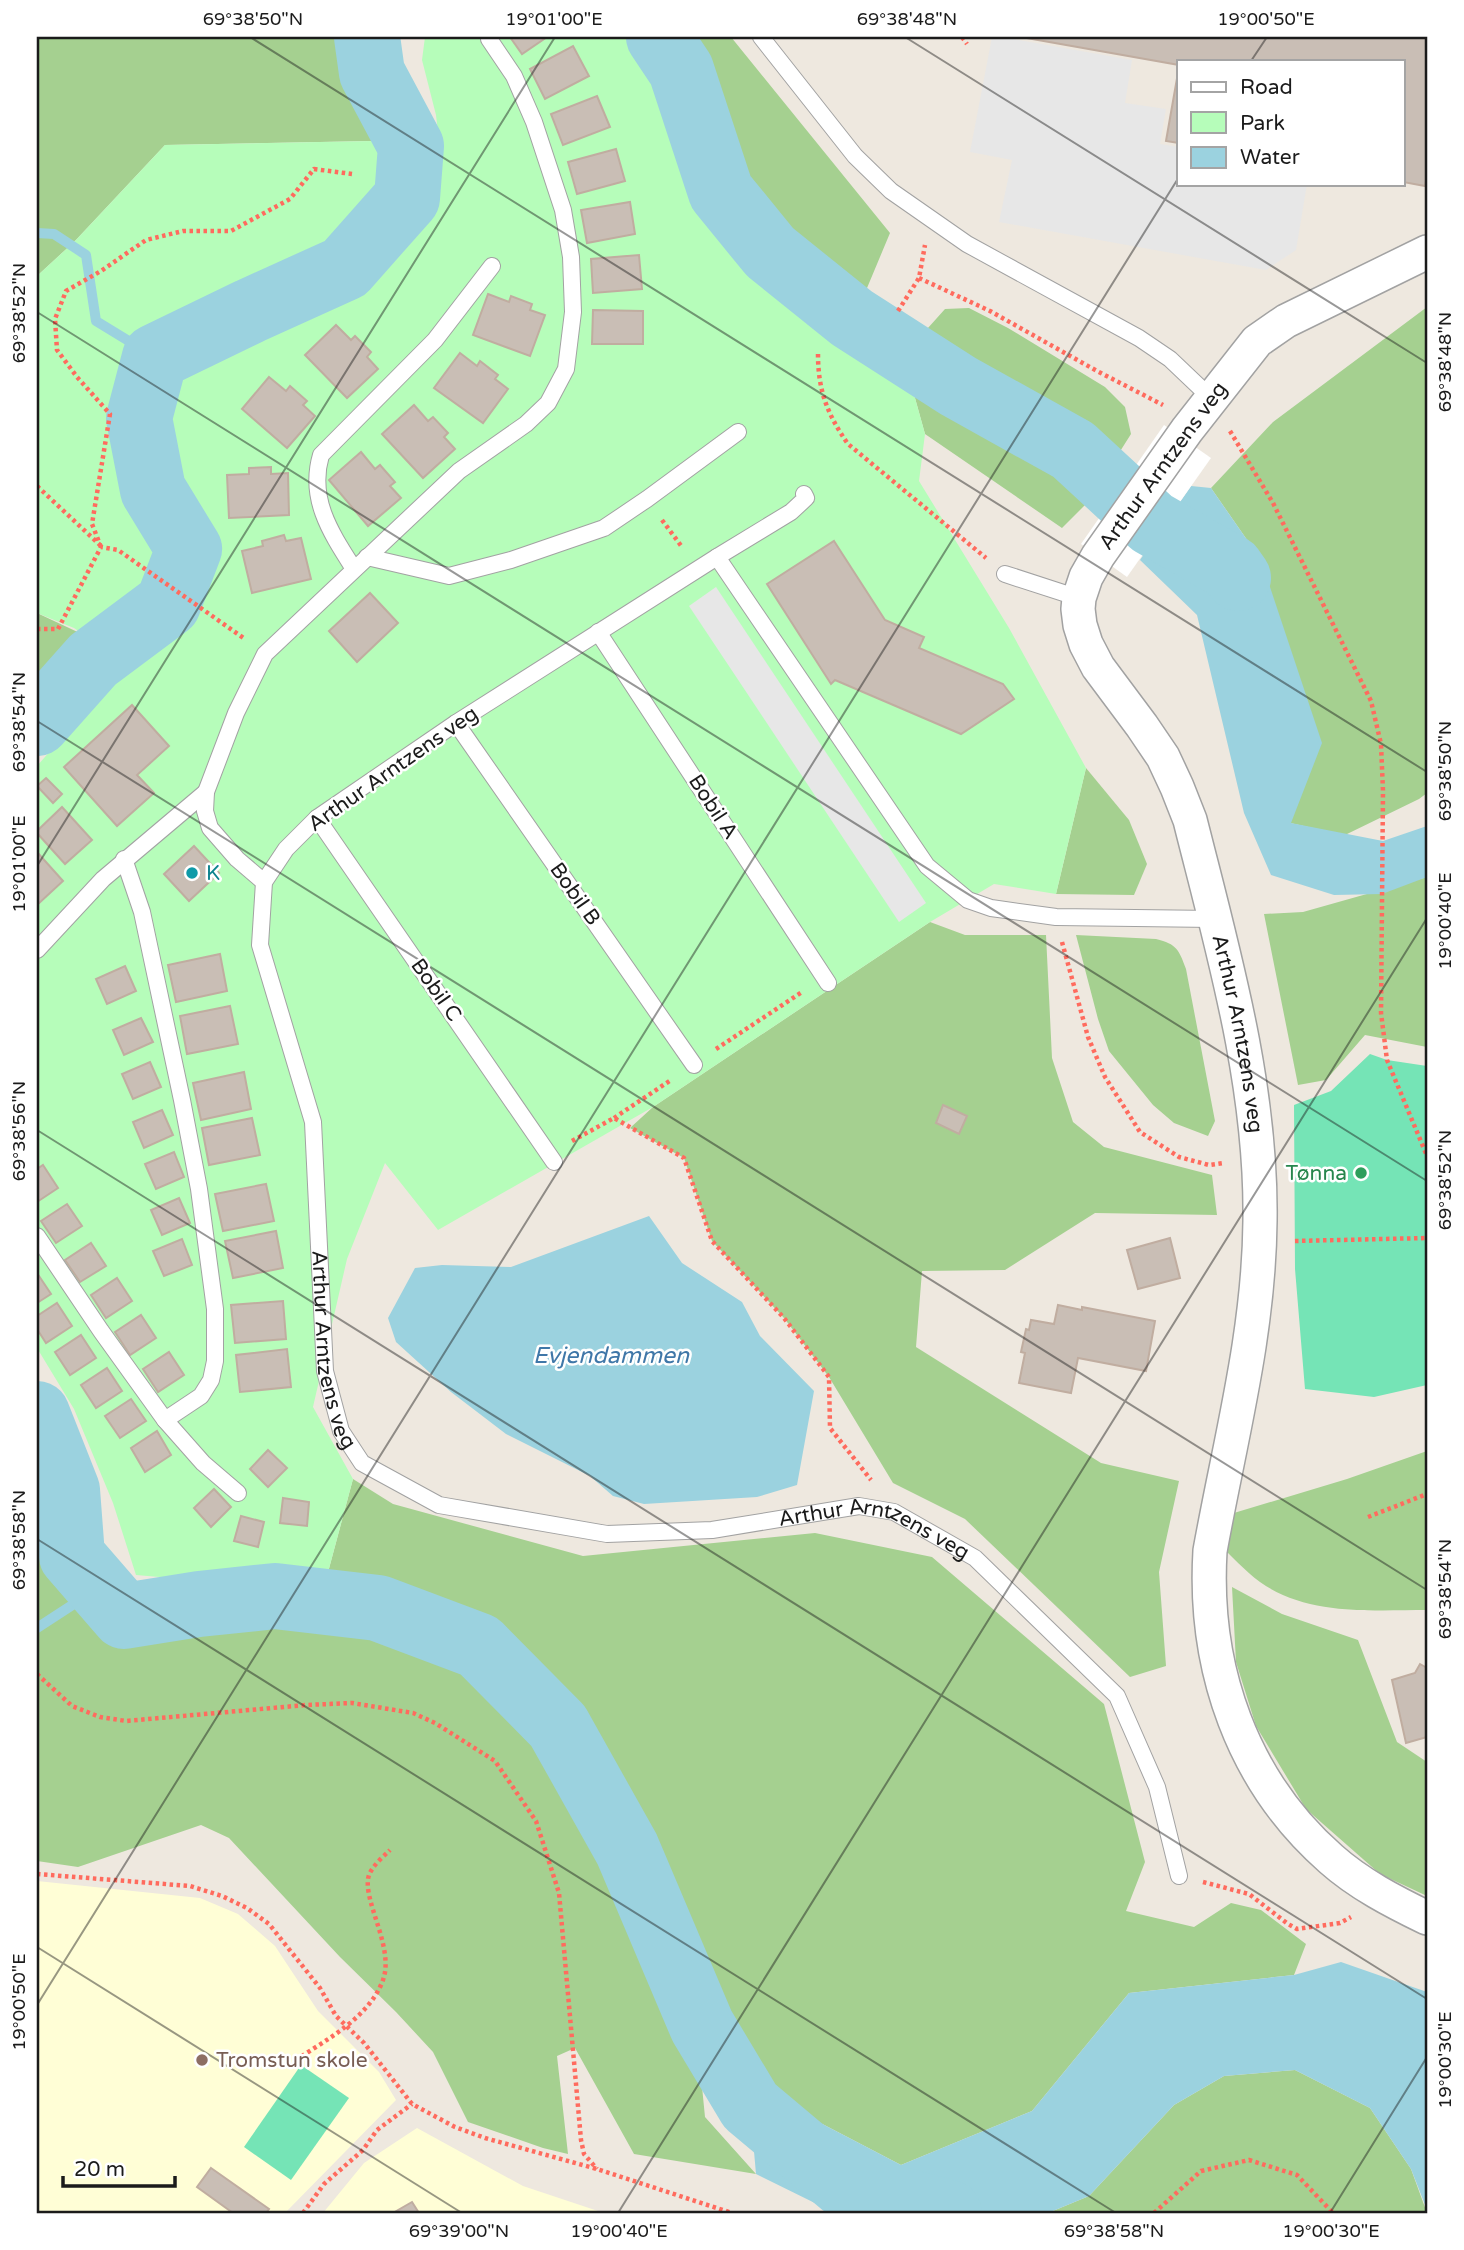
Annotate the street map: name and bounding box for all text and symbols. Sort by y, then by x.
text: 69°38'50"N [203,8,303,30]
text: 19°01'00"E [505,8,603,30]
text: 69°38'48"N [857,8,957,30]
text: 19°00'50"E [1217,8,1315,30]
legend [1177,60,1404,186]
text: Road [1240,75,1293,100]
text: Park [1240,111,1285,136]
text: Water [1240,145,1300,170]
text: 69°38'52"N [8,263,30,363]
text: 69°38'48"N [1434,312,1456,412]
street label: Arthur Arntzens veg [1094,377,1232,555]
text: 69°38'54"N [8,672,30,772]
street label: Arthur Arntzens veg [303,701,483,837]
text: 69°38'50"N [1434,721,1456,821]
street label: Bobil A [683,770,743,844]
text: 19°01'00"E [8,815,30,913]
street label: Bobil B [544,858,606,930]
place label: K [206,861,220,886]
marker: K [184,865,200,881]
text: 19°00'40"E [1434,872,1456,970]
street label: Arthur Arntzens veg [1207,932,1268,1134]
street label: Bobil C [405,954,467,1026]
text: 69°38'56"N [8,1081,30,1181]
text: 69°38'52"N [1434,1130,1456,1230]
place label: Tønna [1285,1161,1347,1186]
marker: Tønna [1353,1165,1369,1181]
street label: Arthur Arntzens veg [307,1250,362,1454]
water label: Evjendammen [533,1342,690,1370]
text: 69°38'58"N [8,1490,30,1590]
street label: Arthur Arntzens veg [777,1493,974,1565]
text: 69°38'54"N [1434,1539,1456,1639]
text: 19°00'50"E [8,1953,30,2051]
text: 19°00'30"E [1434,2011,1456,2109]
place label: Tromstun skole [216,2048,368,2073]
marker: Tromstun skole [194,2052,210,2068]
scale bar [63,2145,175,2189]
text: 20 m [74,2157,125,2182]
text: 69°39'00"N [409,2220,509,2242]
text: 19°00'40"E [570,2220,668,2242]
text: 69°38'58"N [1064,2220,1164,2242]
text: 19°00'30"E [1282,2220,1380,2242]

